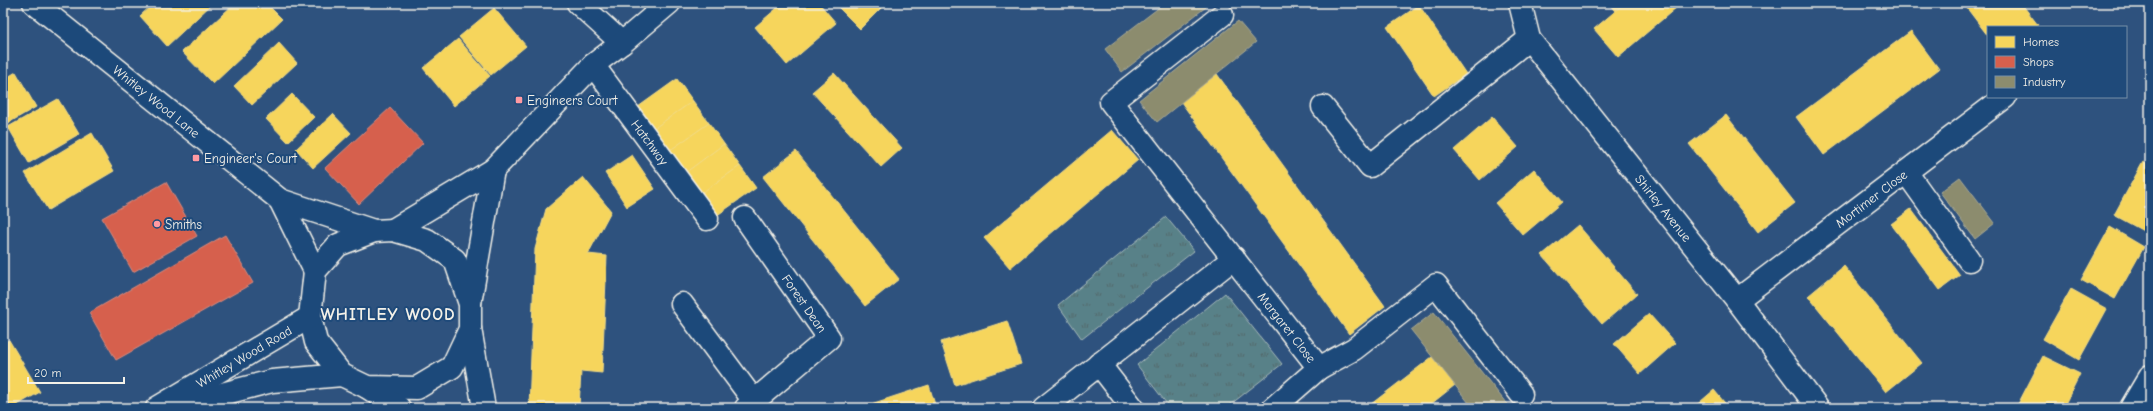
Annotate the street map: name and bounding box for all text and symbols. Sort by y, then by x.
legend [1987,26,2127,98]
text: Homes [2023,35,2059,49]
text: Shops [2023,55,2054,69]
street label: Whitley Wood Lane [110,62,203,141]
text: Industry [2023,75,2066,89]
place label: Engineers Court [527,93,619,108]
marker: Engineers Court [514,95,524,105]
street label: Hatchway [628,117,672,168]
place label: Engineer's Court [204,151,298,166]
marker: Engineer's Court [191,153,201,163]
street label: Mortimer Close [1832,167,1910,231]
street label: Shirley Avenue [1632,172,1695,245]
place label: Smiths [165,217,202,232]
marker: Smiths [152,219,162,229]
street label: Forest Dean [779,272,830,335]
street label: Margaret Close [1255,289,1319,366]
district label: WHITLEY WOOD [320,305,456,324]
street label: Whitley Wood Road [194,323,294,391]
scale bar [28,359,124,385]
text: 20 m [34,366,62,380]

